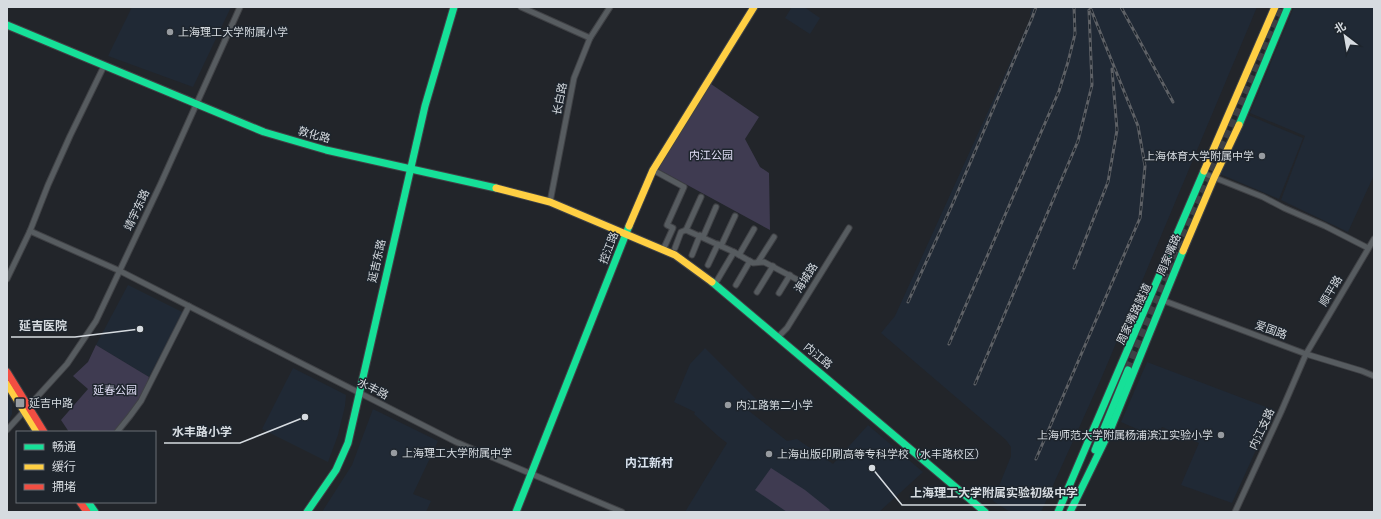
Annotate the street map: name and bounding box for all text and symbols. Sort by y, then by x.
north arrow [1325,16,1365,56]
text: 北 [1332,19,1349,37]
place label: 上海理工大学附属小学 [178,25,288,40]
marker: 上海理工大学附属小学 [165,27,175,37]
street label: 长白路 [549,81,571,117]
street label: 敦化路 [296,123,332,147]
park label: 内江公园 [689,148,733,163]
place label: 上海体育大学附属中学 [1144,149,1254,164]
marker: 上海体育大学附属中学 [1257,151,1267,161]
street label: 靖宇东路 [121,187,153,233]
street label: 控江路 [596,230,622,266]
street label: 周家嘴路 [1154,232,1184,278]
street label: 延吉东路 [365,238,389,284]
street label: 海城路 [791,260,821,296]
street label: 顺平路 [1316,273,1346,309]
street label: 周家嘴路隧道 [1113,281,1155,347]
callout: 延吉医院 [11,313,75,337]
street label: 爱国路 [1253,317,1289,343]
text: 延吉医院 [19,318,67,335]
street label: 内江路 [801,340,835,372]
street label: 水丰路 [355,375,391,403]
park label: 延春公园 [93,383,137,398]
place label: 延吉中路 [29,396,73,411]
marker: 延吉中路 [14,397,26,409]
place label: 内江路第二小学 [736,398,813,413]
marker: 内江路第二小学 [723,400,733,410]
street label: 内江支路 [1246,406,1278,452]
callout: 水丰路小学 [164,419,240,443]
text: 水丰路小学 [172,424,232,441]
place label: 上海师范大学附属杨浦滨江实验小学 [1037,428,1213,443]
marker: 上海师范大学附属杨浦滨江实验小学 [1216,430,1226,440]
legend [16,431,156,503]
text: 畅通 [52,439,76,456]
place label: 上海理工大学附属中学 [402,446,512,461]
place label: 上海出版印刷高等专科学校（水丰路校区） [777,447,986,462]
marker: 上海理工大学附属中学 [389,448,399,458]
marker: 上海出版印刷高等专科学校（水丰路校区） [764,449,774,459]
district label: 内江新村 [625,455,673,472]
text: 缓行 [52,459,76,476]
text: 拥堵 [52,479,76,496]
callout: 上海理工大学附属实验初级中学 [902,481,1086,505]
text: 上海理工大学附属实验初级中学 [910,485,1078,502]

